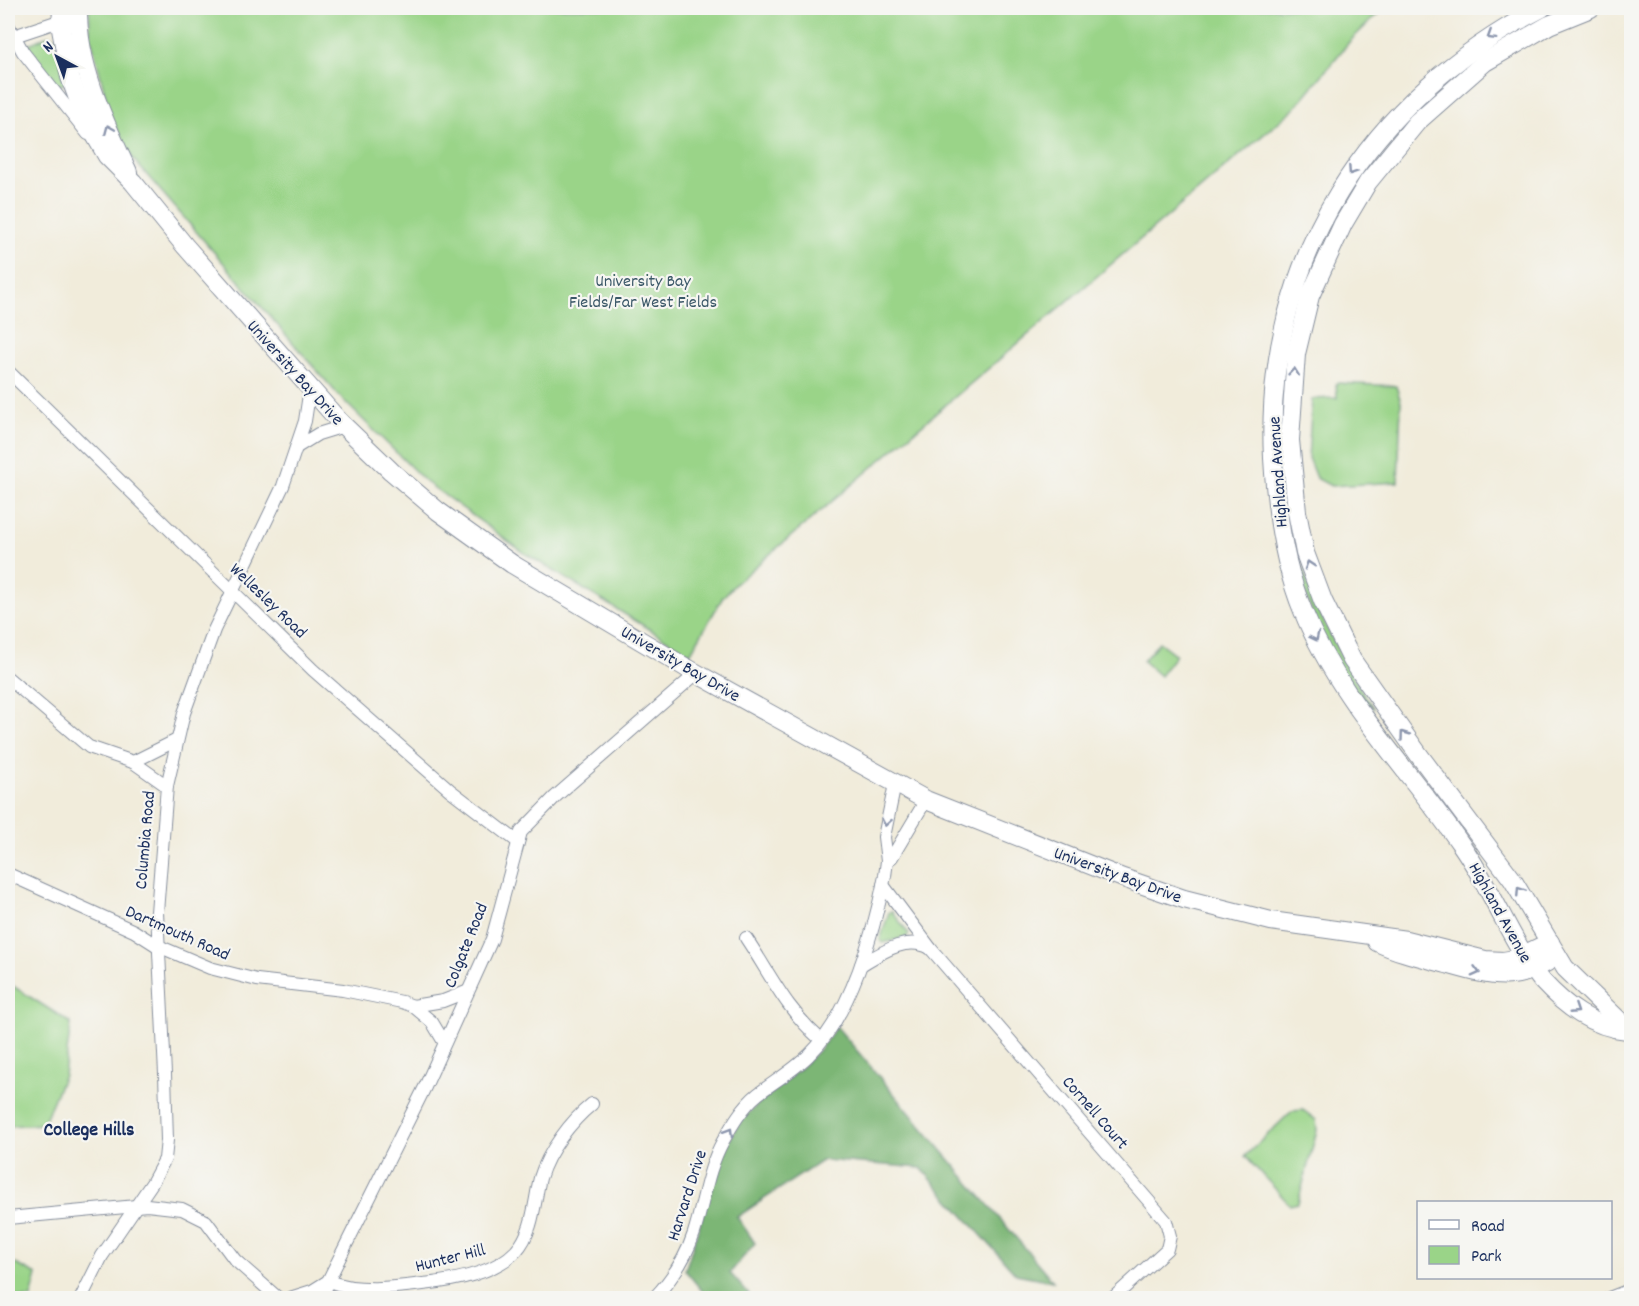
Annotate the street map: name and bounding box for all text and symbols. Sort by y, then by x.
north arrow [27,27,87,87]
one-way arrow [1487,29,1498,40]
text: N [38,36,59,59]
one-way arrow [104,124,116,135]
one-way arrow [1348,164,1359,175]
park label: University Bay Fields/Far West Fields [569,270,717,316]
street label: University Bay Drive [240,315,348,432]
one-way arrow [1287,368,1300,377]
street label: Highland Avenue [1263,415,1296,528]
street label: Wellesley Road [223,558,312,645]
one-way arrow [1304,560,1316,571]
street label: University Bay Drive [615,621,744,710]
one-way arrow [1308,631,1319,641]
one-way arrow [1400,730,1411,741]
street label: Columbia Road [130,790,163,890]
one-way arrow [880,817,893,827]
street label: University Bay Drive [1050,842,1185,911]
street label: Highland Avenue [1461,858,1537,968]
one-way arrow [1516,887,1528,897]
street label: Dartmouth Road [121,900,233,968]
street label: Colgate Road [439,900,496,992]
one-way arrow [1470,965,1481,977]
one-way arrow [1568,1003,1579,1014]
street label: Cornell Court [1055,1071,1133,1156]
district label: College Hills [43,1117,135,1145]
one-way arrow [721,1128,733,1138]
street label: Harvard Drive [662,1147,715,1244]
legend [1417,1201,1612,1279]
text: Road [1471,1215,1505,1240]
street label: Hunter Hill [413,1238,489,1280]
text: Park [1471,1245,1502,1270]

